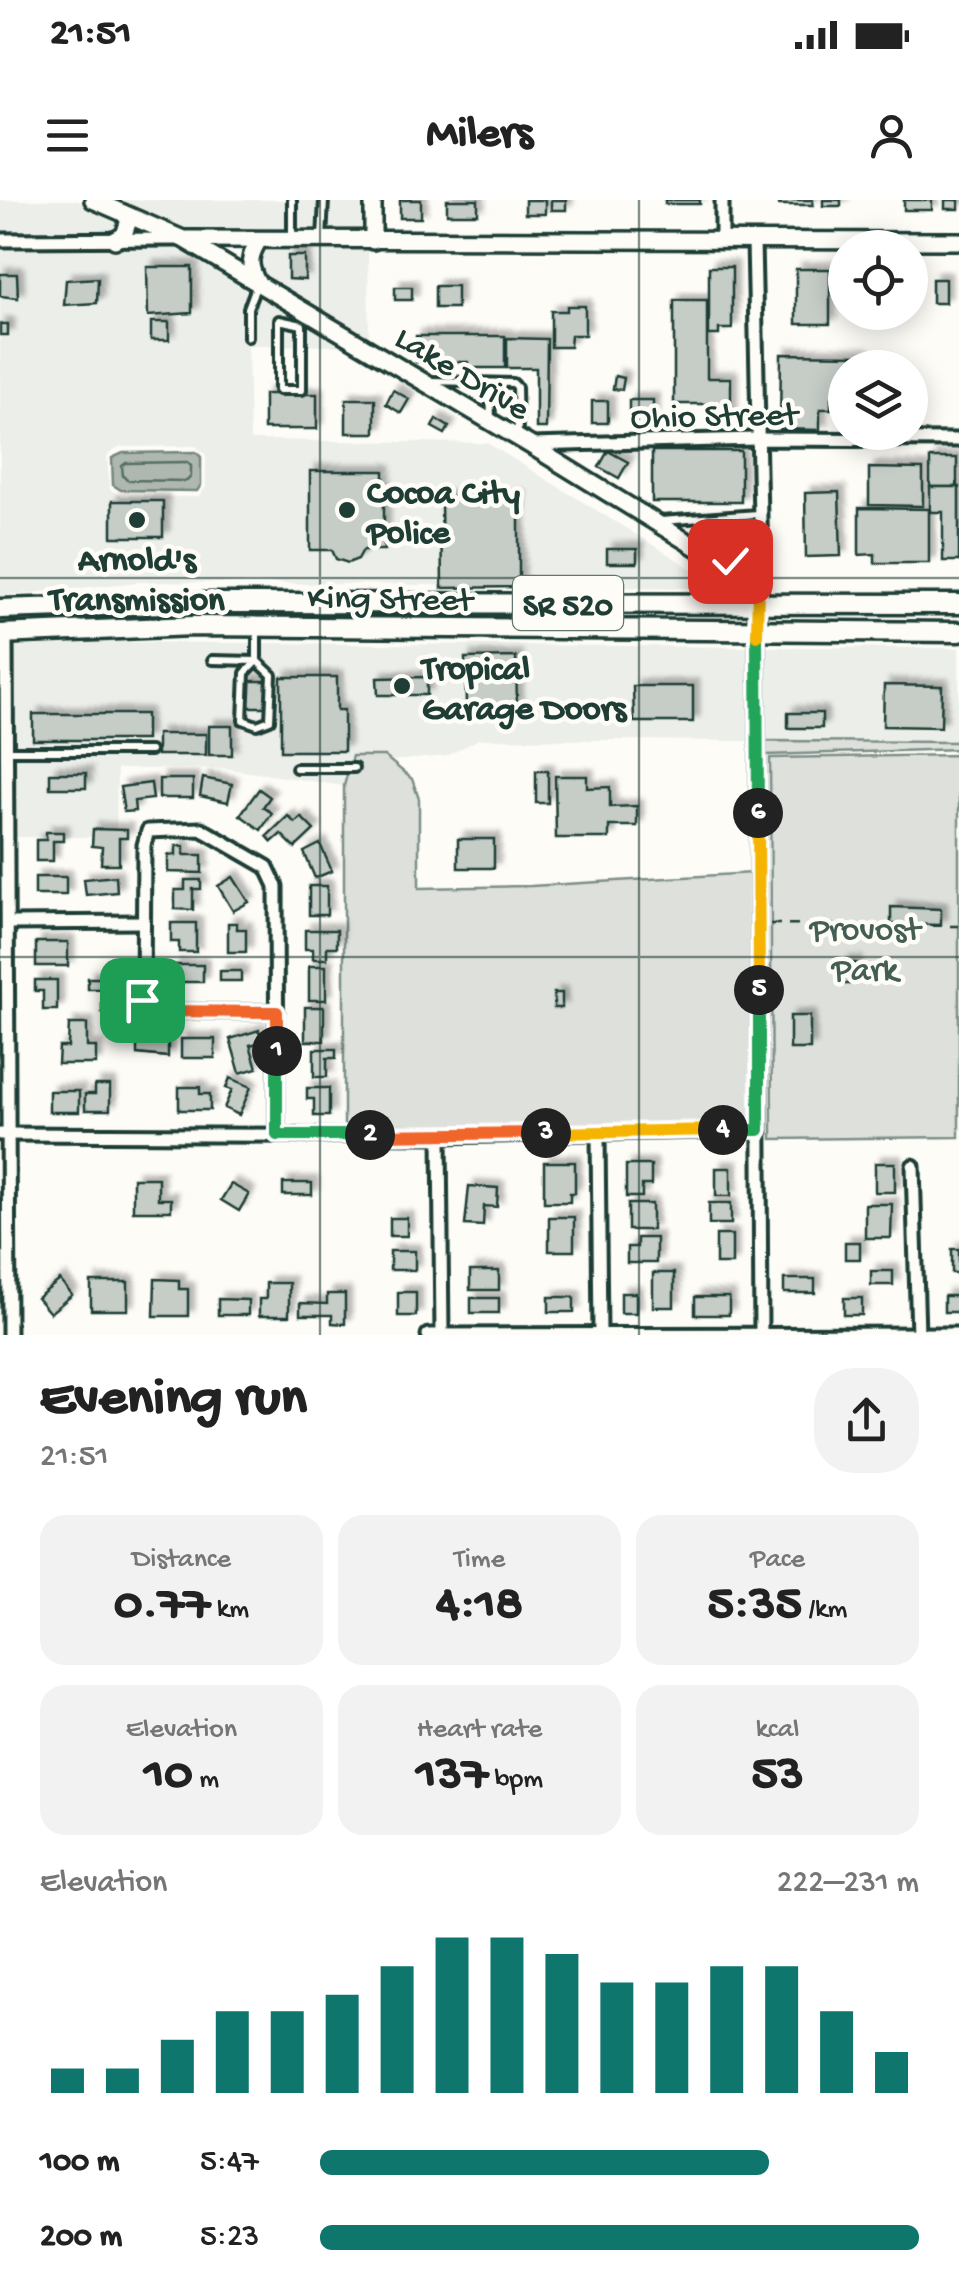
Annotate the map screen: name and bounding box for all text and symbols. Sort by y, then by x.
text: 21:51 [50,13,131,57]
icon: menu [40,108,95,163]
icon: person [864,108,919,163]
text: Milers [426,109,533,162]
map controls [828,230,928,450]
button: locate [828,230,928,330]
street label: Lake Drive [386,319,537,433]
button: layers [828,350,928,450]
street label: Ohio Street [630,396,801,440]
place label: Cocoa City Police [365,475,521,556]
marker: Cocoa City Police [336,499,358,521]
marker: Arnold's Transmission [126,509,148,531]
pin [688,519,773,604]
icon: check [703,534,758,589]
place label: Arnold's Transmission [46,542,225,623]
road number: SR 520 [513,576,623,630]
street label: King Street [307,580,475,623]
place label: Tropical Garage Doors [419,651,628,732]
marker: Tropical Garage Doors [391,675,413,697]
pin: 6 [733,788,783,838]
text: 6 [751,796,765,829]
park label: Provost Park [809,912,923,993]
pin [100,958,185,1043]
pin: 5 [734,965,784,1015]
icon: arrive [115,973,170,1028]
text: 5 [752,973,766,1006]
pin: 1 [252,1026,302,1076]
text: 1 [271,1034,283,1067]
pin: 4 [698,1105,748,1155]
pin: 3 [521,1108,571,1158]
pin: 2 [345,1110,395,1160]
text: 4 [716,1113,730,1146]
text: 3 [539,1116,553,1149]
text: 2 [363,1118,377,1151]
button: share [814,1368,919,1473]
text: Evening run [40,1369,307,1433]
text: 21:51 [40,1439,108,1477]
text: Distance [132,1544,231,1577]
text: Time [454,1544,505,1577]
text: Pace [750,1544,805,1577]
text: 0.77 [114,1577,210,1636]
text: 4:18 [436,1577,523,1636]
text: 5:35 [708,1577,802,1636]
text: km [210,1594,249,1627]
text: /km [802,1594,847,1627]
text: Elevation [126,1714,237,1747]
text: Heart rate [417,1714,542,1747]
text: kcal [756,1714,799,1747]
text: 10 [144,1747,193,1806]
text: 137 [416,1747,488,1806]
text: 53 [751,1747,804,1806]
text: m [193,1764,219,1797]
text: bpm [488,1764,543,1797]
text: Elevation [40,1865,167,1903]
text: 222–231 m [777,1865,919,1903]
text: 100 m [40,2144,120,2182]
text: 5:47 [200,2144,259,2182]
text: 200 m [40,2219,122,2257]
text: 5:23 [200,2219,259,2257]

